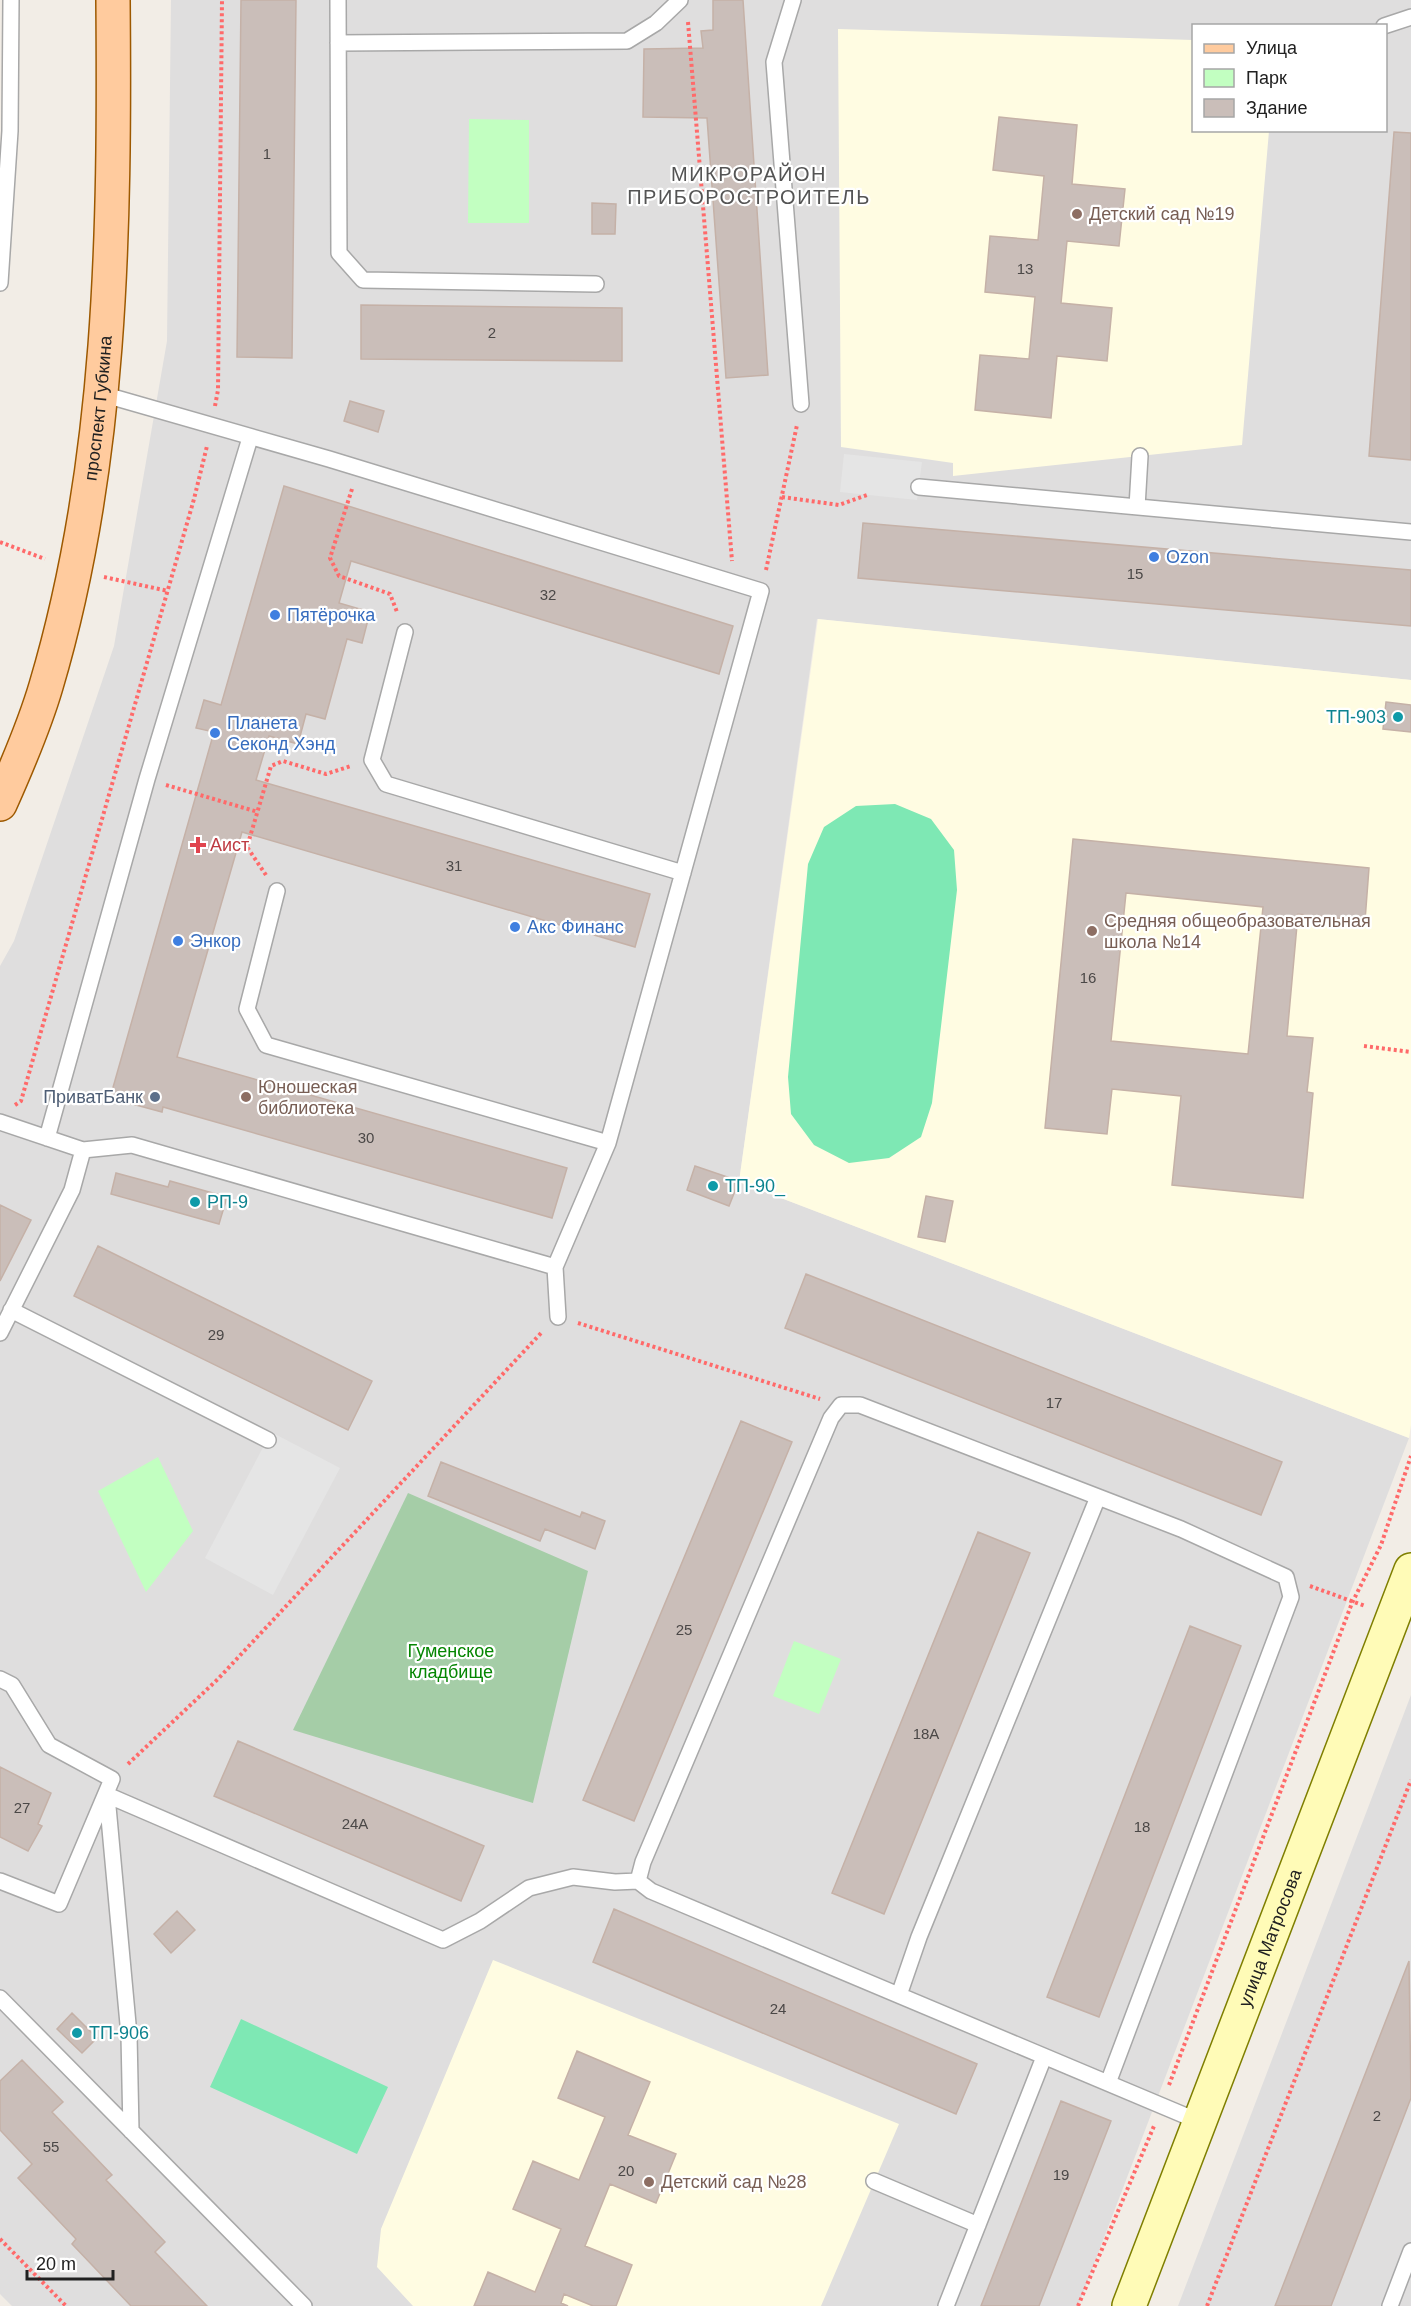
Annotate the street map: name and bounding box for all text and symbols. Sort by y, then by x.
legend [1192,24,1387,132]
text: Улица [1246,38,1298,58]
text: Парк [1246,68,1287,88]
text: Здание [1246,98,1307,118]
house number: 1 [263,145,271,162]
district label: МИКРОРАЙОН ПРИБОРОСТРОИТЕЛЬ [627,162,871,208]
place label: Детский сад №19 [1089,204,1234,224]
marker: Детский сад №19 [1070,207,1084,221]
house number: 13 [1017,260,1033,277]
house number: 2 [488,324,496,341]
street label: проспект Губкина [80,334,116,482]
place label: Ozon [1166,547,1209,567]
marker: Ozon [1147,550,1161,564]
house number: 15 [1127,565,1143,582]
house number: 32 [540,586,556,603]
place label: Пятёрочка [287,605,376,625]
marker: Пятёрочка [268,608,282,622]
place label: ТП-903 [1326,707,1386,727]
marker: ТП-903 [1391,710,1405,724]
place label: Планета Секонд Хэнд [227,713,336,754]
marker: Планета Секонд Хэнд [208,726,222,740]
place label: Аист [210,835,249,855]
marker: Аист [191,838,205,852]
house number: 31 [446,857,462,874]
place label: Средняя общеобразовательная школа №14 [1104,911,1371,952]
place label: Акс Финанс [527,917,624,937]
marker: Акс Финанс [508,920,522,934]
marker: Средняя общеобразовательная школа №14 [1085,924,1099,938]
place label: Энкор [190,931,241,951]
marker: Энкор [171,934,185,948]
house number: 16 [1080,969,1096,986]
place label: Юношеская библиотека [258,1077,358,1118]
place label: ПриватБанк [43,1087,143,1107]
marker: ПриватБанк [148,1090,162,1104]
marker: Юношеская библиотека [239,1090,253,1104]
house number: 30 [358,1129,374,1146]
place label: ТП-90_ [725,1176,786,1197]
marker: ТП-90_ [706,1179,720,1193]
place label: РП-9 [207,1192,248,1212]
marker: РП-9 [188,1195,202,1209]
house number: 29 [208,1326,224,1343]
house number: 17 [1046,1394,1062,1411]
house number: 25 [676,1621,692,1638]
park label: Гуменское кладбище [408,1641,494,1682]
house number: 18А [913,1725,939,1742]
house number: 27 [14,1799,30,1816]
house number: 24А [342,1815,368,1832]
house number: 18 [1134,1818,1150,1835]
street label: улица Матросова [1234,1865,1306,2010]
house number: 24 [770,2000,786,2017]
place label: ТП-906 [89,2023,149,2043]
marker: ТП-906 [70,2026,84,2040]
house number: 2 [1373,2107,1381,2124]
house number: 55 [43,2138,59,2155]
house number: 20 [618,2162,634,2179]
house number: 19 [1053,2166,1069,2183]
place label: Детский сад №28 [661,2172,806,2192]
marker: Детский сад №28 [642,2175,656,2189]
scale bar [27,2243,112,2281]
text: 20 m [36,2254,76,2274]

